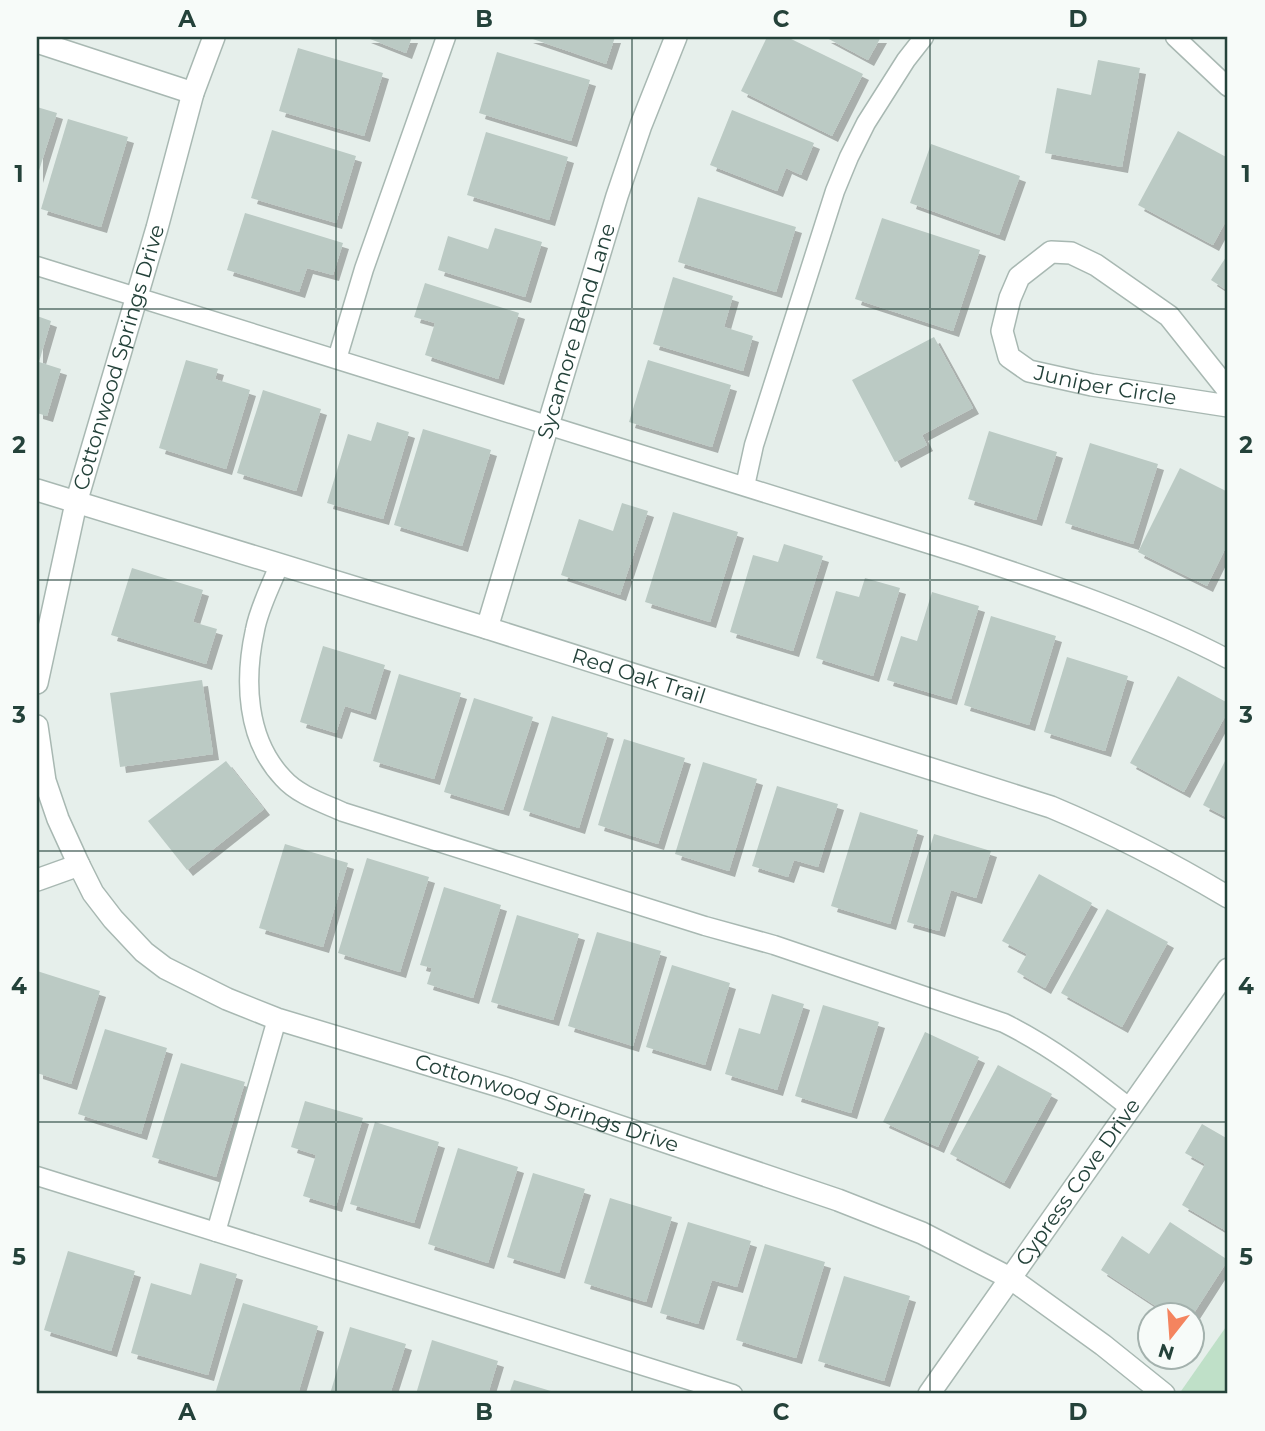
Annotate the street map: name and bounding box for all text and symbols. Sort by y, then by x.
text: A [177,5,196,33]
text: B [475,5,493,33]
text: C [773,5,790,33]
text: D [1069,5,1088,33]
text: 1 [14,160,24,188]
text: 1 [1241,160,1251,188]
street label: Sycamore Bend Lane [532,220,620,442]
street label: Cottonwood Springs Drive [67,221,169,493]
street label: Juniper Circle [1031,359,1178,410]
text: 2 [12,431,26,459]
text: 2 [1239,431,1253,459]
street label: Red Oak Trail [569,643,709,709]
text: 3 [11,701,26,729]
text: 3 [1238,701,1253,729]
text: 4 [11,972,27,1000]
text: 4 [1238,972,1254,1000]
street label: Cottonwood Springs Drive [412,1048,682,1157]
street label: Cypress Cove Drive [1010,1093,1145,1270]
text: 5 [12,1243,26,1271]
text: 5 [1239,1243,1253,1271]
north arrow [1136,1302,1206,1372]
text: N [1155,1339,1177,1365]
text: A [177,1398,196,1426]
text: B [475,1398,493,1426]
text: C [773,1398,790,1426]
text: D [1069,1398,1088,1426]

